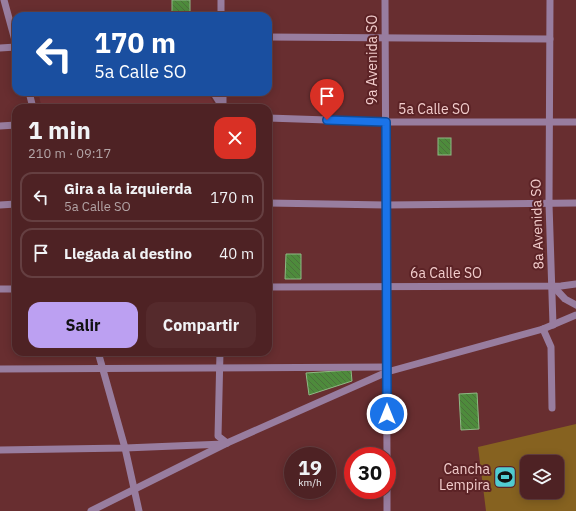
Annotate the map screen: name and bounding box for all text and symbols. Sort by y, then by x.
street label: 9a Avenida SO [363,15,381,105]
text: 170 m [94,24,176,61]
icon: left [28,28,80,80]
text: 5a Calle SO [94,60,186,83]
pin [310,79,344,120]
icon: arrive [316,85,338,107]
street label: 5a Calle SO [398,100,470,118]
text: 1 min [28,114,91,146]
button: close [214,117,256,159]
text: 210 m · 09:17 [28,145,111,162]
street label: 8a Avenida SO [526,178,548,270]
text: Gira a la izquierda [64,179,192,198]
icon: left [30,186,52,208]
text: 170 m [210,188,254,207]
text: 5a Calle SO [64,198,131,215]
icon: arrive [30,242,52,264]
text: Llegada al destino [64,244,192,263]
text: 40 m [219,244,254,263]
street label: 6a Calle SO [410,264,482,282]
button: Salir [28,302,138,348]
button: Compartir [146,302,256,348]
position arrow [366,393,408,435]
speed limit sign: 30 [344,447,396,499]
text: 19 [298,454,322,481]
map controls [520,455,564,499]
button: layers [520,455,564,499]
place label: Cancha Lempira [439,460,491,494]
sports icon: Cancha Lempira [492,464,518,490]
text: km/h [298,476,322,489]

